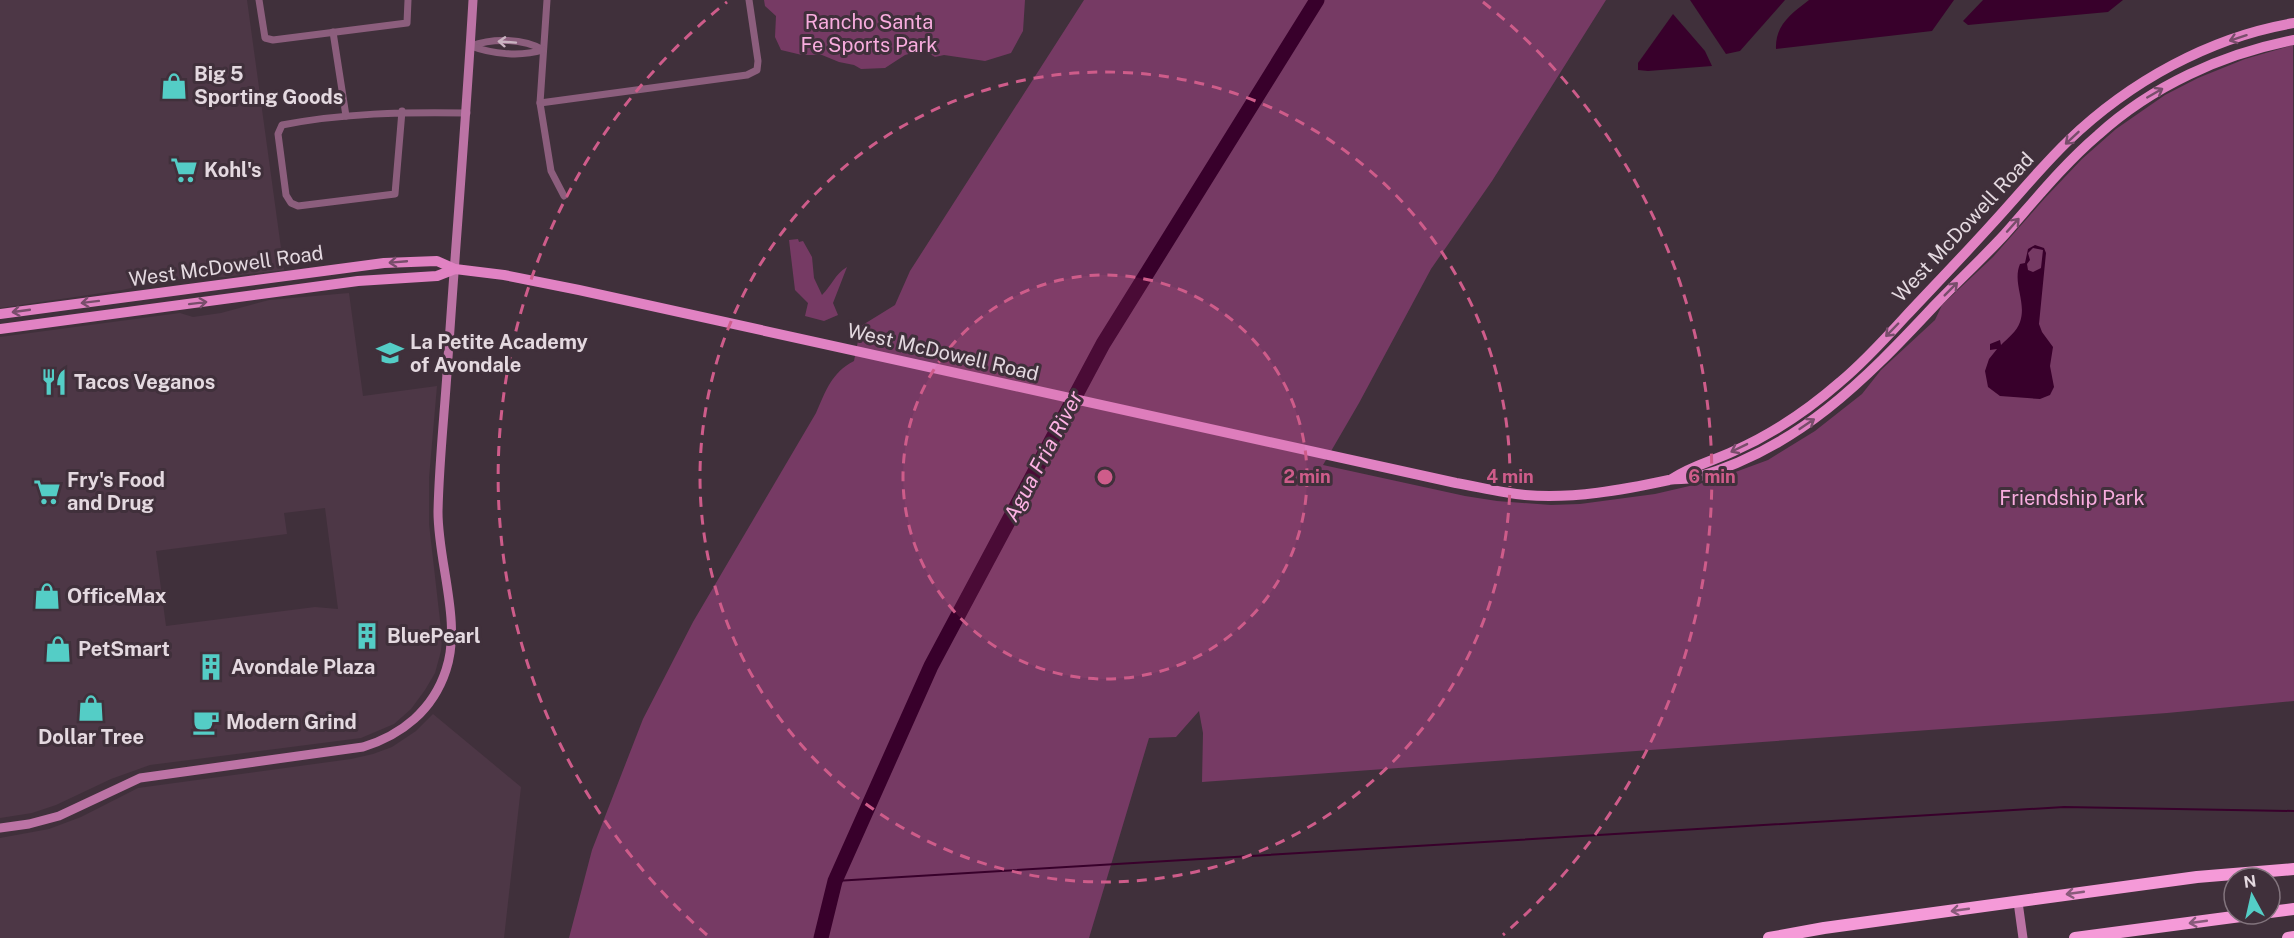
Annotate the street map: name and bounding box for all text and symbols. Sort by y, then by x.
park label: Rancho Santa Fe Sports Park [800,10,938,57]
one-way arrow [2228,33,2247,44]
one-way arrow [498,36,518,47]
place label: Big 5 Sporting Goods [194,62,343,109]
shop icon: Big 5 Sporting Goods [159,71,189,101]
one-way arrow [2146,86,2163,98]
one-way arrow [2064,130,2079,145]
street label: West McDowell Road [1887,147,2039,307]
supermarket icon: Kohl's [169,155,199,185]
place label: Kohl's [204,158,262,182]
one-way arrow [2006,217,2020,232]
street label: West McDowell Road [127,240,325,292]
one-way arrow [389,256,409,267]
one-way arrow [1944,282,1959,296]
one-way arrow [81,297,101,308]
one-way arrow [188,297,207,308]
one-way arrow [12,306,32,317]
street label: West McDowell Road [845,318,1041,386]
one-way arrow [1886,322,1900,337]
place label: La Petite Academy of Avondale [410,330,588,377]
school or university icon: La Petite Academy of Avondale [375,338,405,368]
restaurant icon: Tacos Veganos [39,367,69,397]
place label: Tacos Veganos [74,370,215,394]
water label: Agua Fria River [998,386,1088,525]
one-way arrow [1799,418,1815,430]
one-way arrow [1731,443,1749,455]
text: 2 min [1283,466,1331,487]
text: 4 min [1486,466,1534,487]
text: 6 min [1688,466,1736,487]
centre of rings [1095,467,1115,487]
place label: Fry's Food and Drug [67,468,165,515]
supermarket icon: Fry's Food and Drug [32,477,62,507]
park label: Friendship Park [1999,486,2145,510]
shop icon: OfficeMax [32,581,62,611]
place label: OfficeMax [67,584,167,608]
building icon: BluePearl [352,621,382,651]
place label: BluePearl [387,624,481,648]
shop icon: PetSmart [43,634,73,664]
place label: PetSmart [78,637,170,661]
building icon: Avondale Plaza [196,652,226,682]
place label: Avondale Plaza [231,655,375,679]
shop icon: Dollar Tree [76,693,106,723]
cafe icon: Modern Grind [191,707,221,737]
place label: Modern Grind [226,710,357,734]
place label: Dollar Tree [38,725,144,749]
north arrow [2222,866,2282,926]
text: N [2242,871,2258,892]
one-way arrow [2066,888,2086,899]
one-way arrow [1950,904,1970,915]
one-way arrow [2188,916,2208,927]

